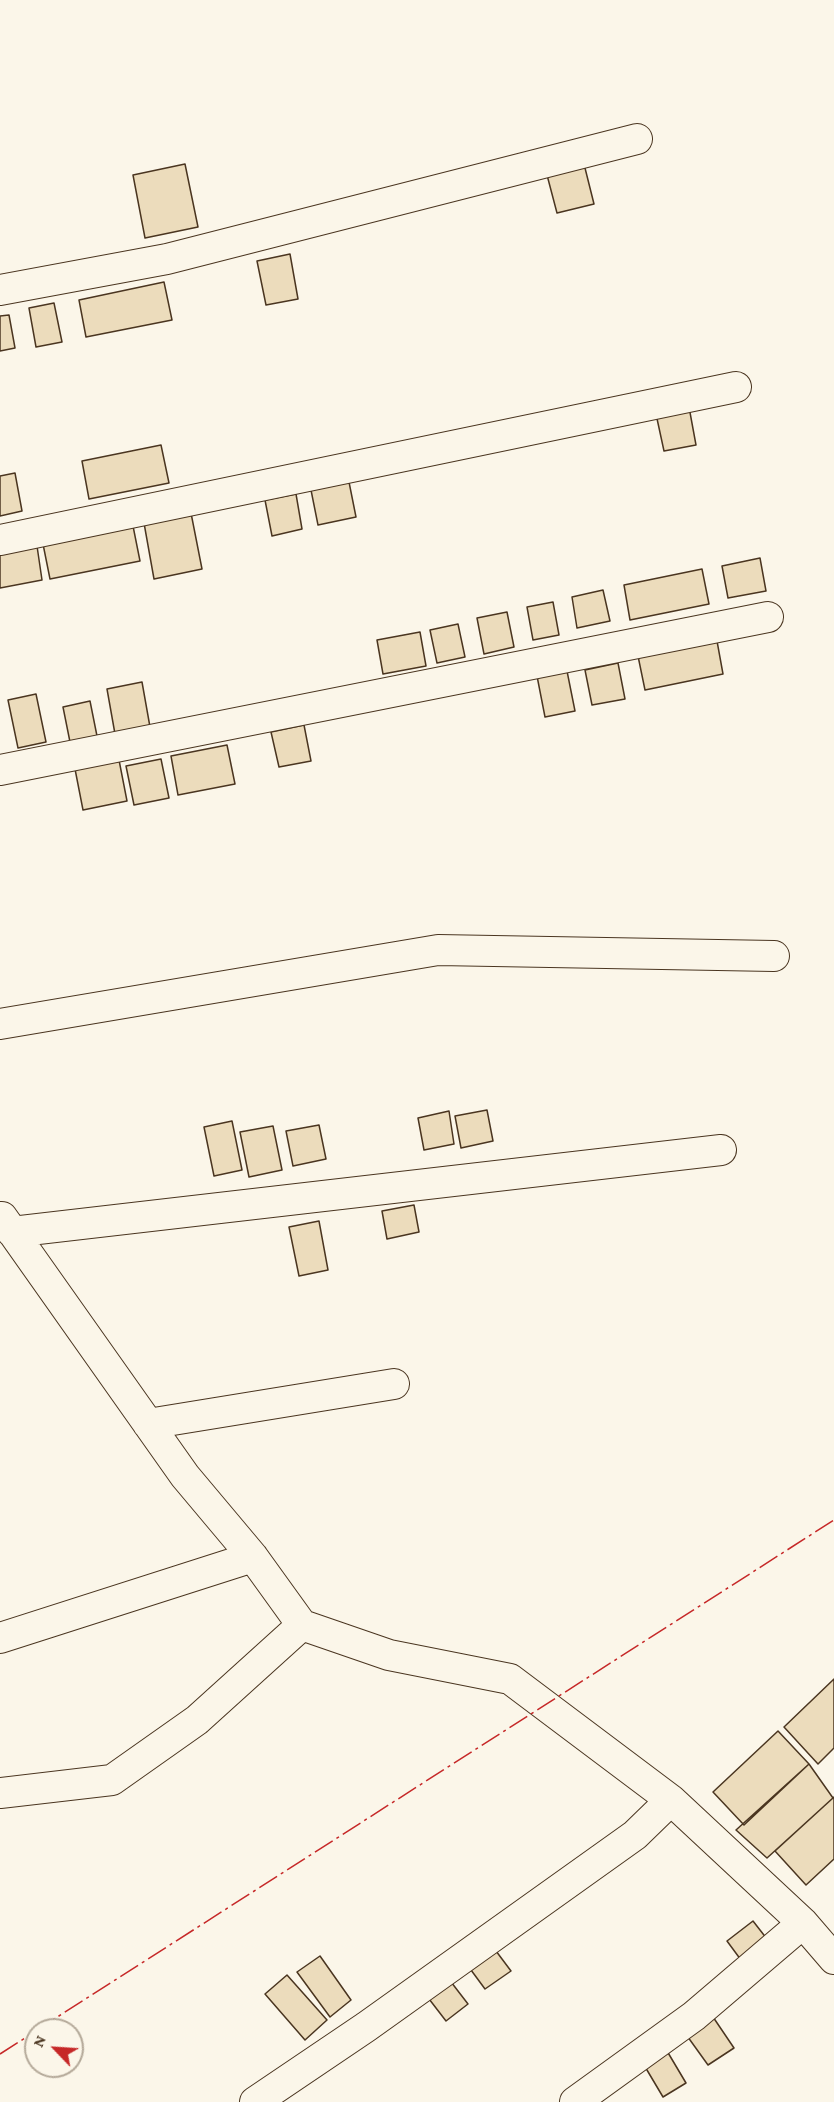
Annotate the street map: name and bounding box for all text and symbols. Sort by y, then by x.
north arrow [24,2018,84,2078]
text: N [29,2032,49,2050]

